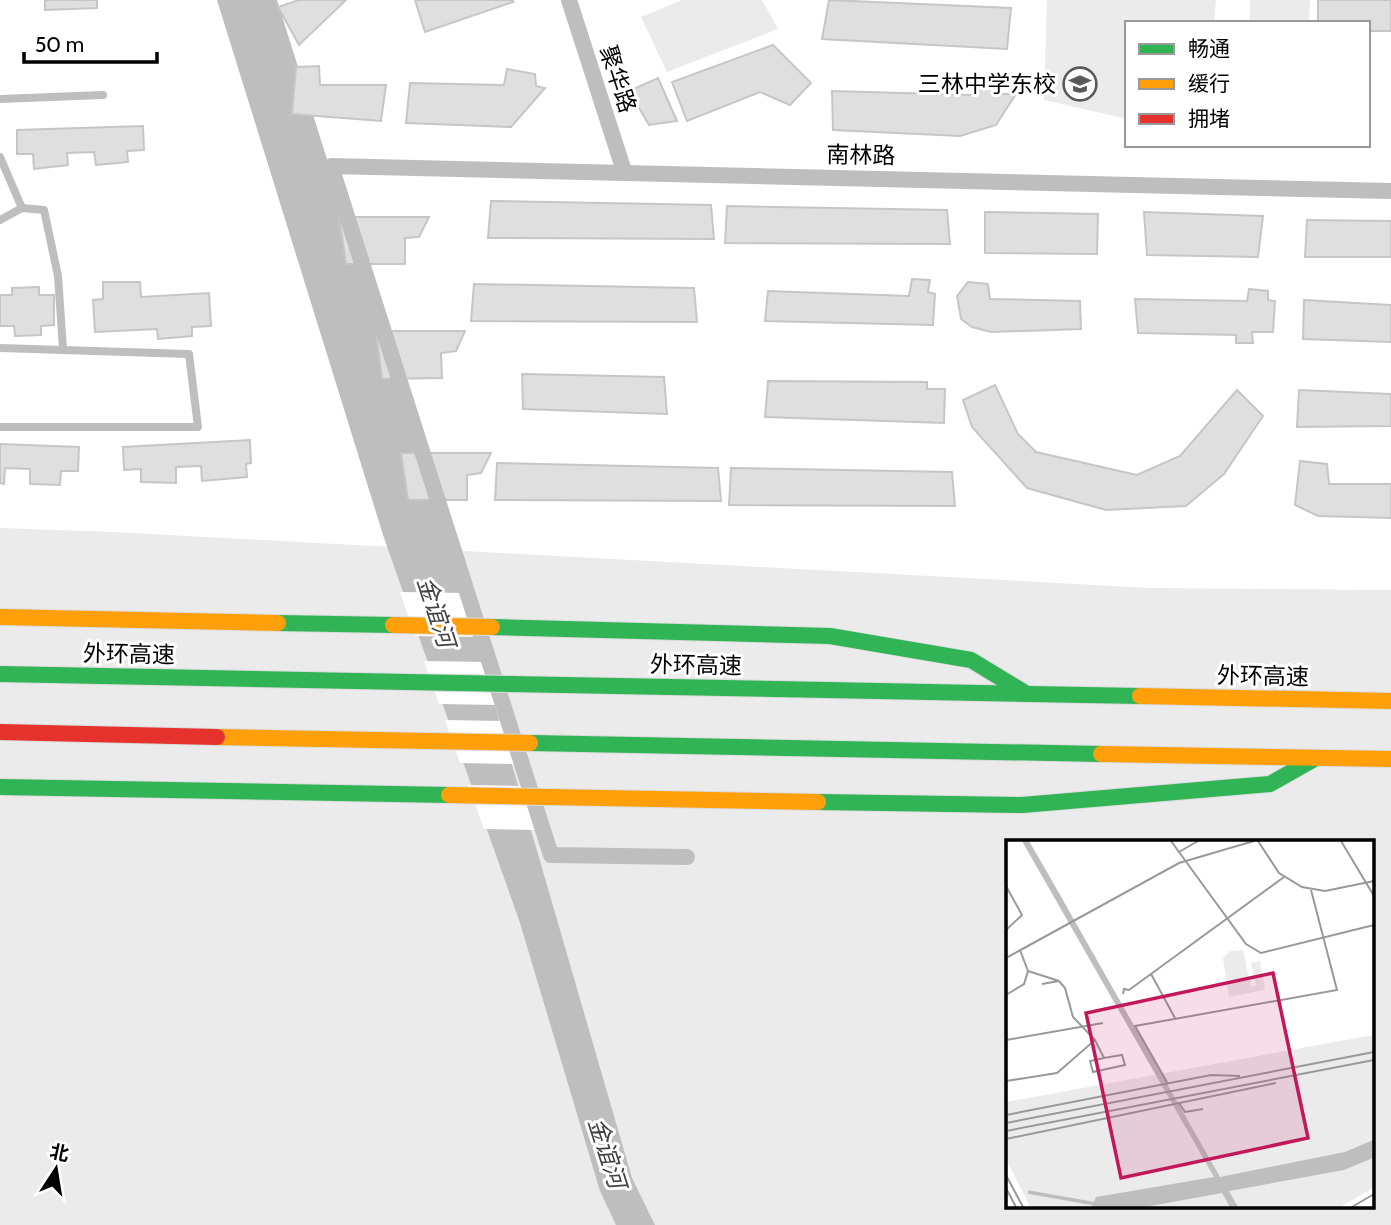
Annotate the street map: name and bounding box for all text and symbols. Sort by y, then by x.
scale bar [24,21,158,65]
legend [1125,21,1370,147]
text: 50 m [35,32,84,57]
text: 畅通 [1188,36,1230,61]
street label: 聚华路 [594,42,642,116]
school or university icon: 三林中学东校 [1061,65,1099,103]
place label: 三林中学东校 [918,70,1056,98]
text: 缓行 [1188,71,1230,96]
text: 拥堵 [1188,106,1230,131]
street label: 南林路 [826,140,896,170]
water label: 金谊河 [412,573,463,654]
street label: 外环高速 [83,639,175,669]
street label: 外环高速 [650,650,742,680]
street label: 外环高速 [1217,661,1309,691]
inset map [1006,840,1374,1208]
water label: 金谊河 [583,1114,634,1195]
north arrow [21,1134,91,1204]
text: 北 [48,1140,71,1166]

